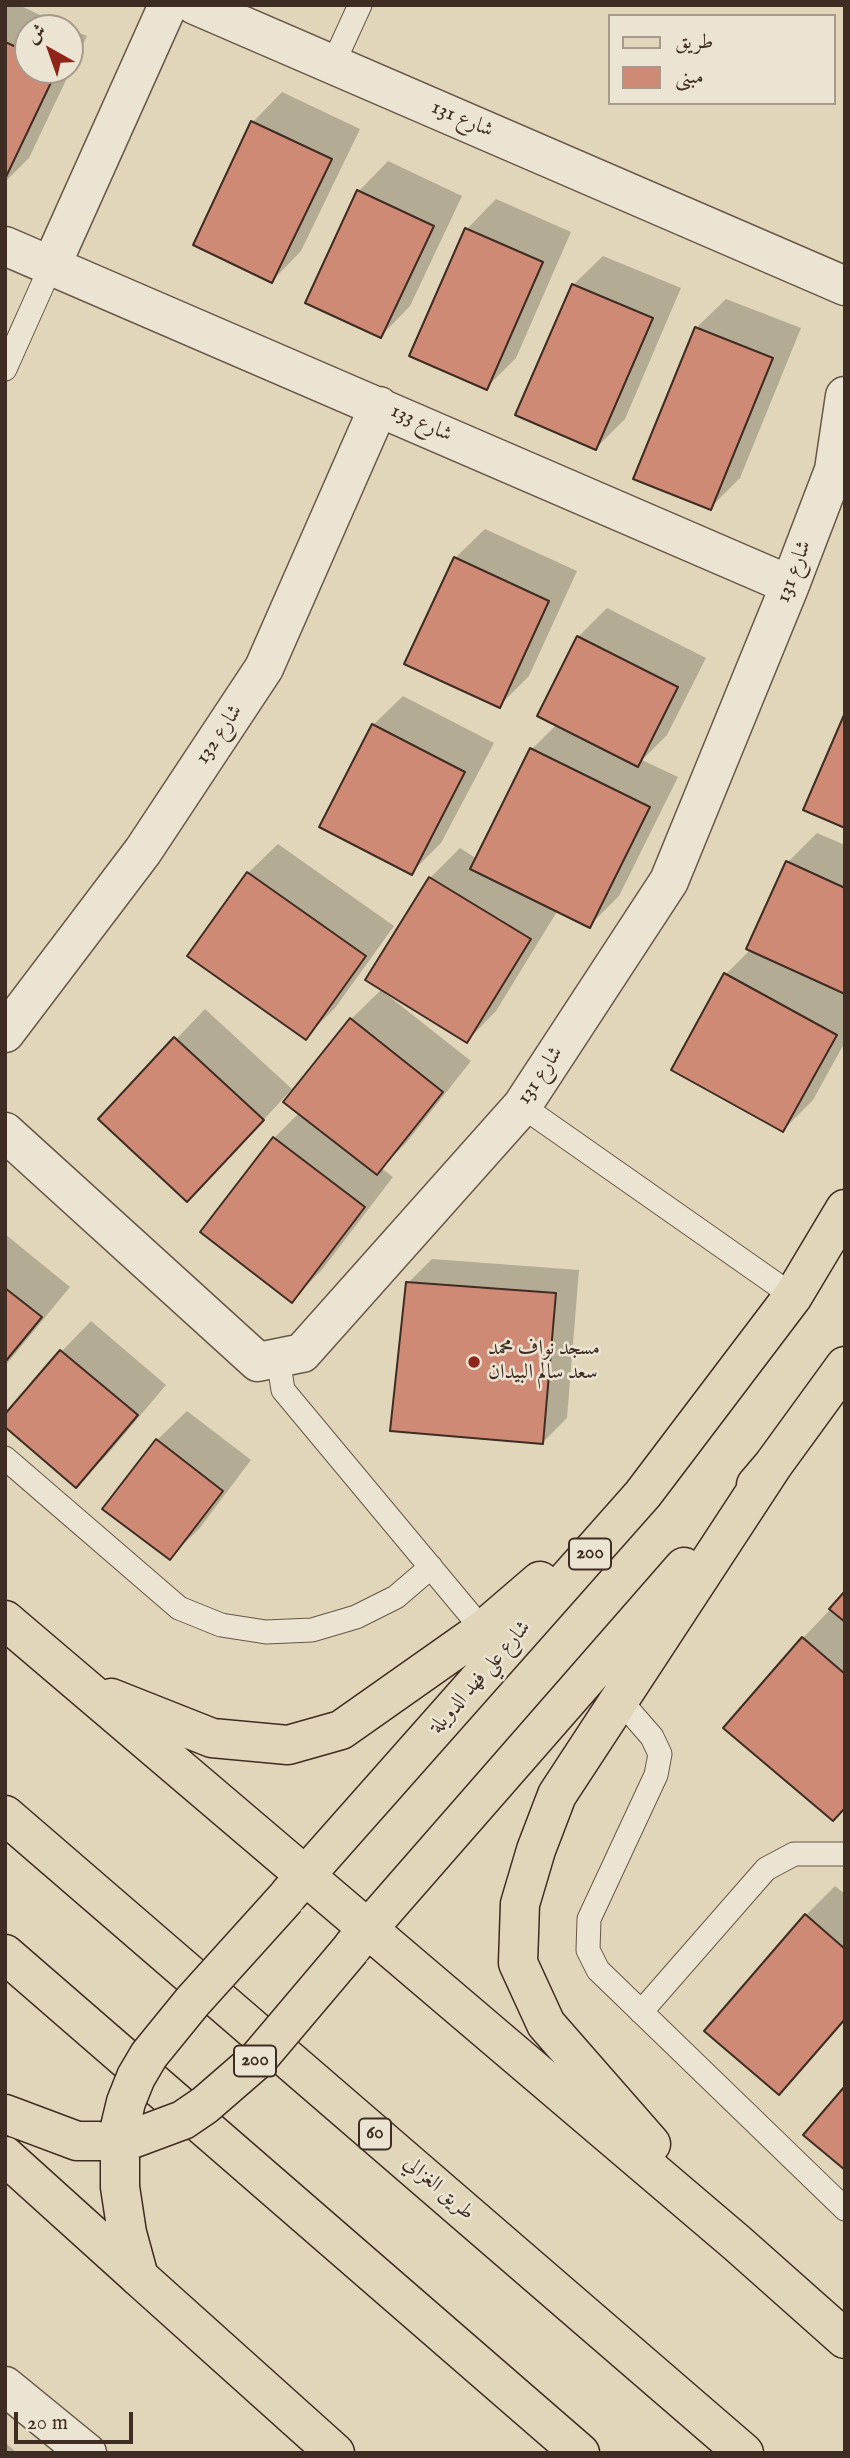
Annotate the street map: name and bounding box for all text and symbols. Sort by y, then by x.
north arrow [14,14,84,84]
legend [608,14,836,105]
text: ش [22,19,52,50]
text: طريق [675,29,713,56]
text: مبنى [675,64,704,91]
street label: شارع 131 [427,96,497,144]
street label: شارع 133 [386,399,456,449]
street label: شارع 131 [772,537,818,607]
street label: شارع 132 [191,700,249,770]
street label: شارع 131 [513,1042,569,1110]
place label: مسجد نواف محمد سعد سالم البيدان [488,1337,600,1387]
marker: مسجد نواف محمد سعد سالم البيدان [466,1354,482,1370]
road number: 200 [569,1538,611,1570]
street label: شارع علي فهد الدويلة [425,1616,537,1740]
road number: 200 [234,2046,276,2076]
road number: 60 [359,2118,391,2150]
street label: طريق الغزالي [397,2151,479,2227]
scale bar [18,2398,136,2442]
text: 20 m [27,2410,68,2437]

